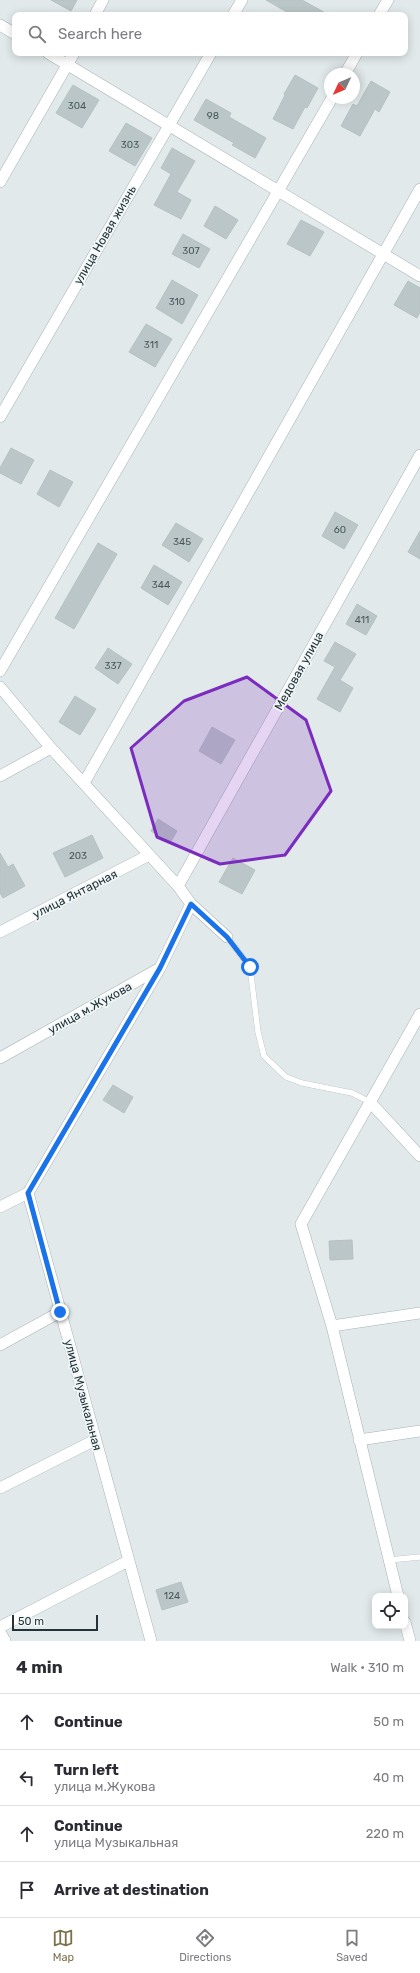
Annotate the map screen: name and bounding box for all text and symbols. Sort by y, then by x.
search box [12,12,408,56]
icon: search [26,23,48,45]
text: Search here [58,25,142,43]
north arrow [324,68,360,104]
house number: 304 [68,100,86,112]
house number: 98 [207,110,219,122]
house number: 303 [121,139,139,151]
street label: улица Новая жизнь [71,183,139,287]
house number: 307 [182,245,200,257]
house number: 310 [169,296,185,308]
house number: 311 [144,339,158,351]
house number: 60 [334,524,346,536]
house number: 345 [173,536,191,548]
house number: 344 [152,579,170,591]
house number: 411 [355,614,369,626]
street label: Медовая улица [272,629,326,713]
house number: 337 [104,660,122,672]
house number: 203 [69,850,87,862]
street label: улица Янтарная [30,867,120,921]
route start [241,958,259,976]
street label: улица м.Жукова [46,979,134,1037]
route end [51,1303,69,1321]
street label: улица Музыкальная [61,1338,105,1452]
house number: 124 [164,1590,180,1602]
map controls [372,1593,408,1629]
button: locate [372,1593,408,1629]
scale bar [12,1613,98,1632]
text: 50 m [18,1615,44,1628]
text: 4 min [16,1657,63,1677]
text: Walk · 310 m [330,1660,404,1675]
icon: ahead [16,1711,38,1733]
text: Continue [54,1713,123,1731]
text: 50 m [373,1714,404,1729]
text: Turn left [54,1761,119,1779]
icon: left [16,1767,38,1789]
text: 40 m [373,1770,404,1785]
text: улица м.Жукова [54,1779,155,1794]
text: Continue [54,1817,123,1835]
icon: ahead [16,1823,38,1845]
text: 220 m [366,1826,404,1841]
text: улица Музыкальная [54,1835,178,1850]
icon: arrive [16,1879,38,1901]
text: Arrive at destination [54,1881,209,1899]
tab: Map [52,1927,74,1964]
tab: Directions [179,1927,231,1964]
tab: Saved [336,1927,368,1964]

